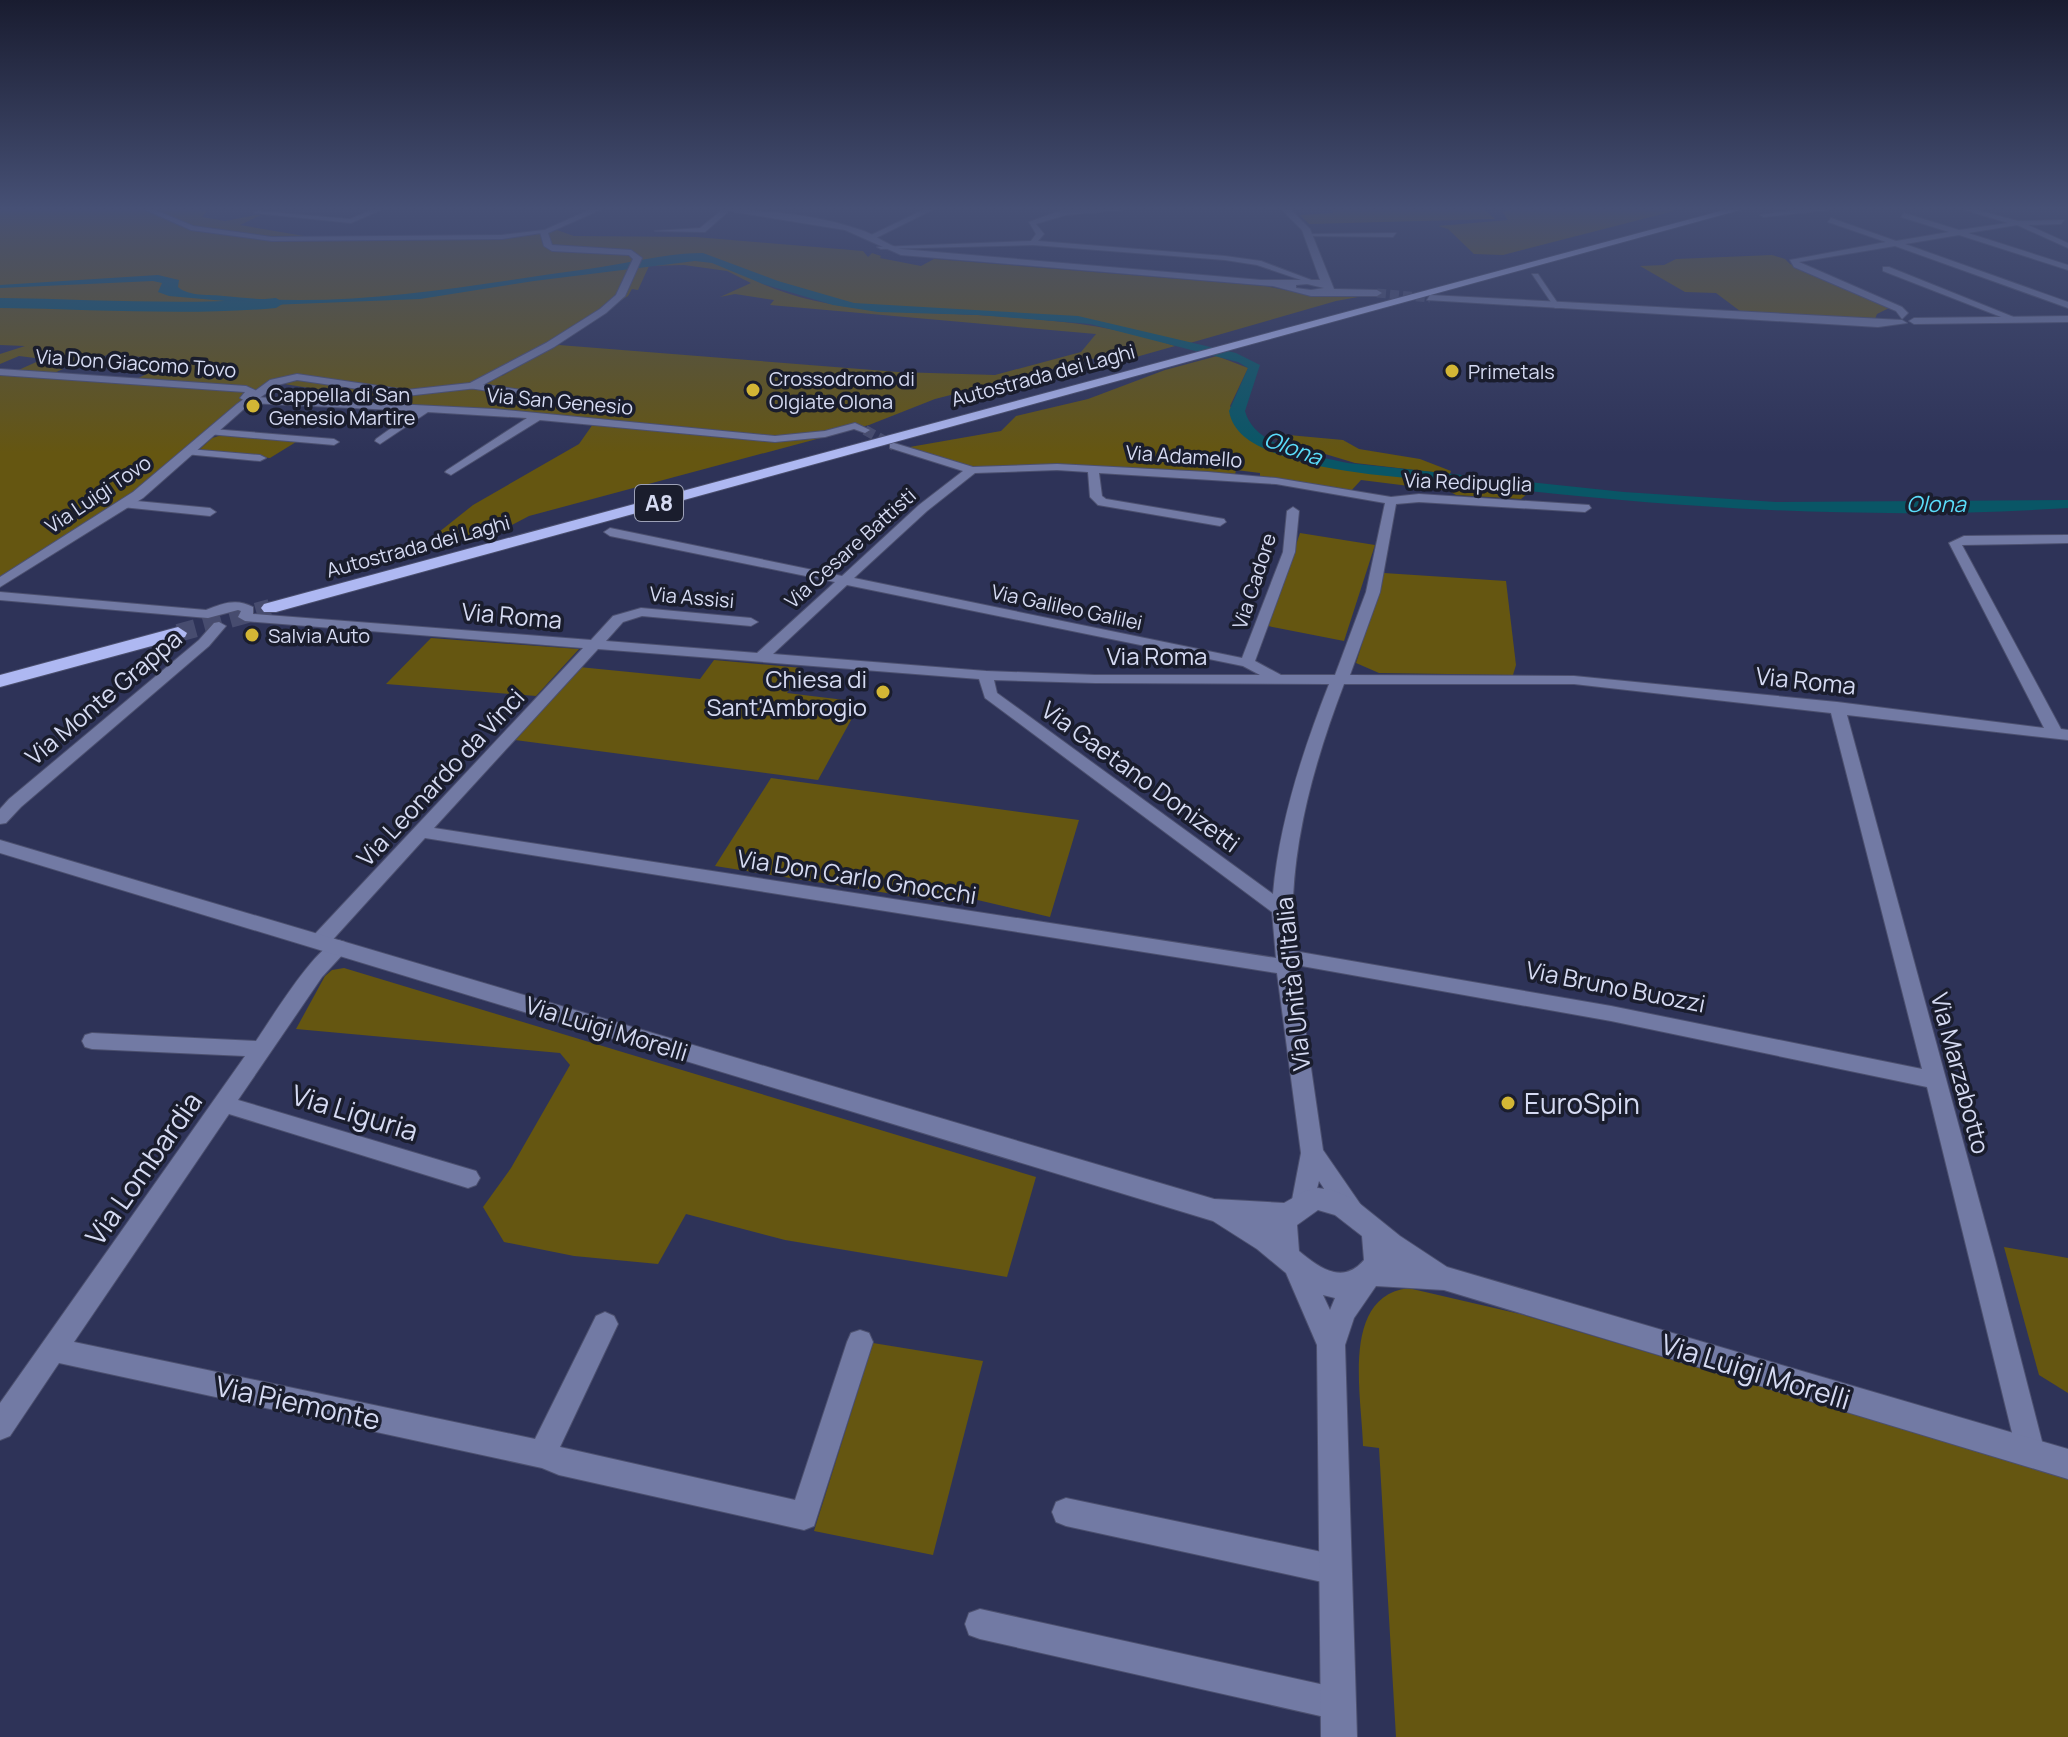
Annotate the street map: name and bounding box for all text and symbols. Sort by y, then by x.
street label: Autostrada dei Laghi [948,337,1138,413]
street label: Via Don Giacomo Tovo [35,343,237,383]
place label: Primetals [1468,358,1555,385]
marker: Primetals [1443,362,1461,380]
place label: Crossodromo di Olgiate Olona [769,365,915,415]
place label: Cappella di San Genesio Martire [269,381,416,431]
street label: Via San Genesio [486,381,634,421]
marker: Crossodromo di Olgiate Olona [744,381,762,399]
marker: Cappella di San Genesio Martire [244,397,262,415]
water label: Olona [1260,424,1328,473]
street label: Via Adamello [1125,438,1243,474]
street label: Via Luigi Tovo [40,449,156,539]
street label: Via Redipuglia [1403,466,1533,498]
street label: Via Cesare Battisti [779,482,921,614]
road number: A8 [635,485,683,521]
water label: Olona [1906,489,1967,519]
street label: Autostrada dei Laghi [323,508,513,584]
street label: Via Cadore [1226,530,1282,632]
street label: Via Galileo Galilei [989,578,1145,636]
street label: Via Assisi [649,580,735,614]
street label: Via Roma [460,594,564,636]
street label: Via Monte Grappa [18,622,188,772]
place label: Salvia Auto [268,622,370,649]
marker: Salvia Auto [243,626,261,644]
street label: Via Roma [1107,639,1207,672]
street label: Via Roma [1754,658,1858,702]
place label: Chiesa di Sant'Ambrogio [706,662,867,723]
street label: Via Leonardo da Vinci [349,681,531,873]
marker: Chiesa di Sant'Ambrogio [874,683,892,701]
street label: Via Gaetano Donizetti [1035,693,1247,859]
street label: Via Don Carlo Gnocchi [735,841,979,911]
street label: Via Unità d'Italia [1266,895,1318,1073]
street label: Via Bruno Buozzi [1523,952,1709,1020]
street label: Via Luigi Morelli [522,988,692,1068]
street label: Via Marzabotto [1924,989,1998,1157]
street label: Via Liguria [287,1075,423,1149]
street label: Via Lombardia [76,1084,210,1252]
place label: EuroSpin [1524,1084,1640,1122]
marker: EuroSpin [1499,1094,1517,1112]
street label: Via Luigi Morelli [1657,1324,1855,1418]
street label: Via Piemonte [212,1366,384,1438]

